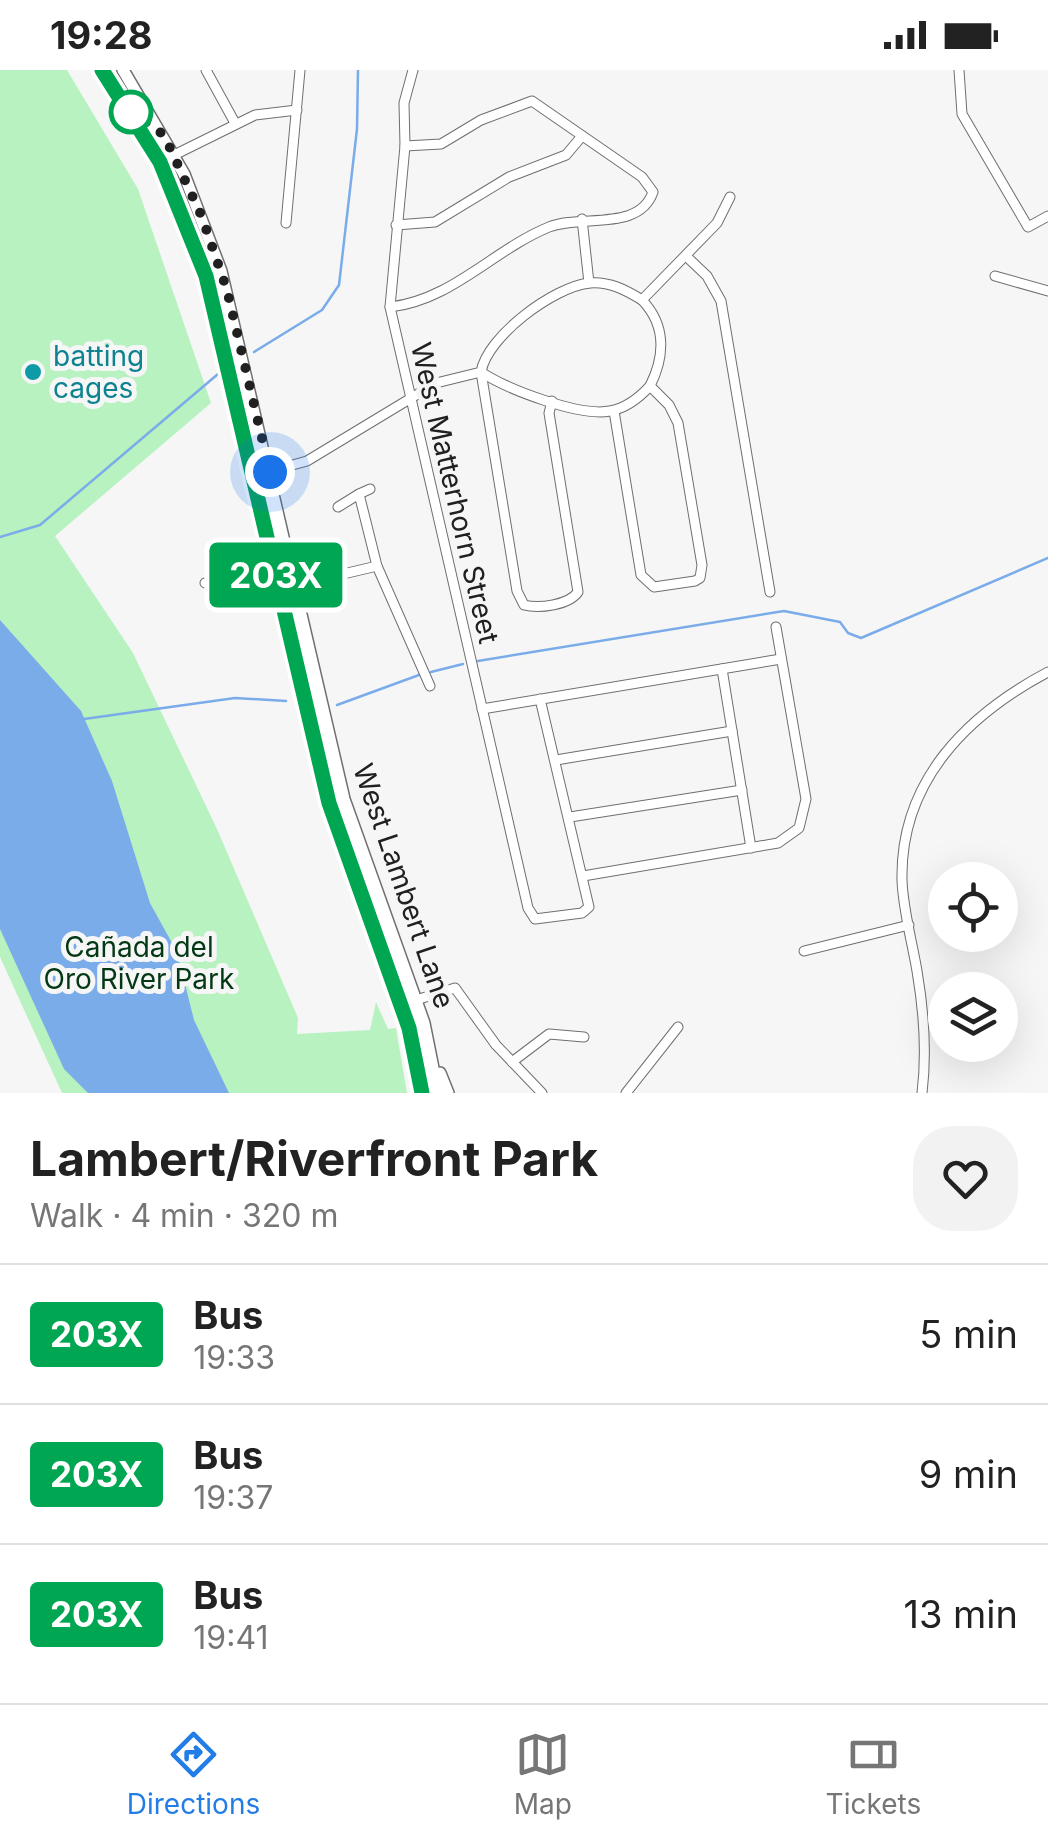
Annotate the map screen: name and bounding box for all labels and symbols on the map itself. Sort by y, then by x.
unlabelled marker [110,91,152,133]
place label: batting cages [53,339,144,405]
street label: West Matterhorn Street [404,339,506,647]
marker: batting cages [22,361,44,383]
your location [245,447,295,497]
line badge: 203X [206,542,346,608]
street label: West Lambert Lane [346,759,462,1013]
park label: Cañada del Oro River Park [44,930,234,996]

